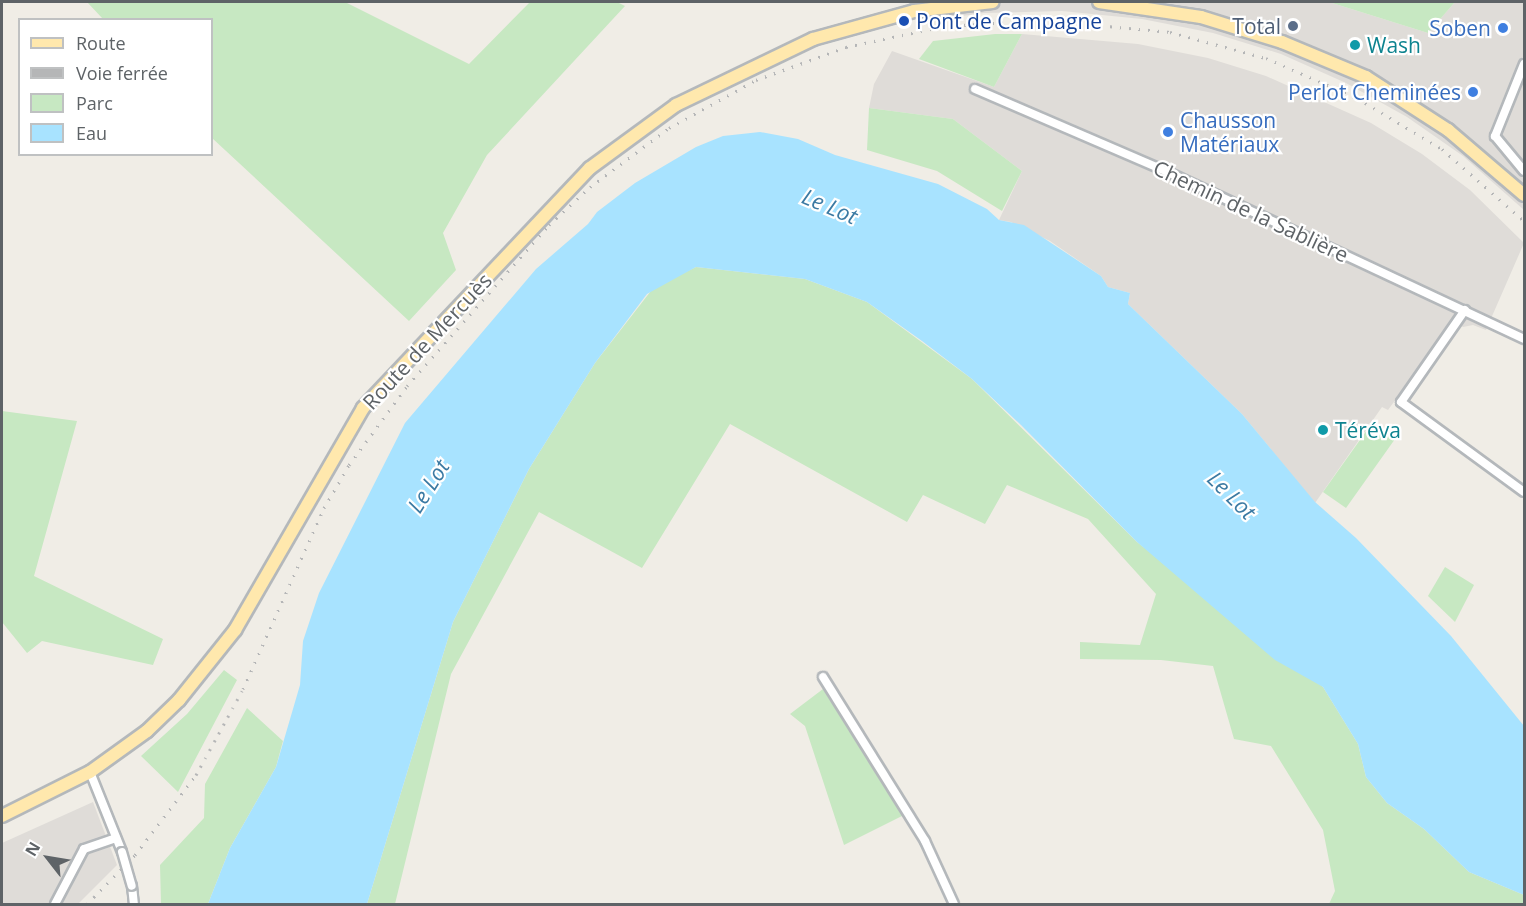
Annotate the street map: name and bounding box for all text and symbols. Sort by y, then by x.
place label: Pont de Campagne [916,8,1102,34]
place label: Total [1232,13,1281,39]
marker: Pont de Campagne [897,14,911,28]
place label: Soben [1429,15,1491,41]
legend [18,18,213,156]
marker: Total [1286,19,1300,33]
marker: Soben [1496,21,1510,35]
text: Route [76,31,126,55]
place label: Wash [1367,32,1421,58]
marker: Wash [1348,38,1362,52]
text: Voie ferrée [76,61,168,85]
place label: Perlot Cheminées [1288,79,1461,105]
marker: Perlot Cheminées [1466,85,1480,99]
text: Parc [76,91,113,115]
place label: Chausson Matériaux [1180,107,1279,157]
text: Eau [76,121,107,145]
marker: Chausson Matériaux [1161,125,1175,139]
street label: Chemin de la Sablière [1149,155,1353,267]
water label: Le Lot [798,183,862,229]
street label: Route de Mercuès [357,268,497,414]
place label: Téréva [1335,417,1401,443]
marker: Téréva [1316,423,1330,437]
water label: Le Lot [402,455,454,517]
water label: Le Lot [1202,465,1262,525]
north arrow [18,828,78,888]
text: N [20,837,45,860]

